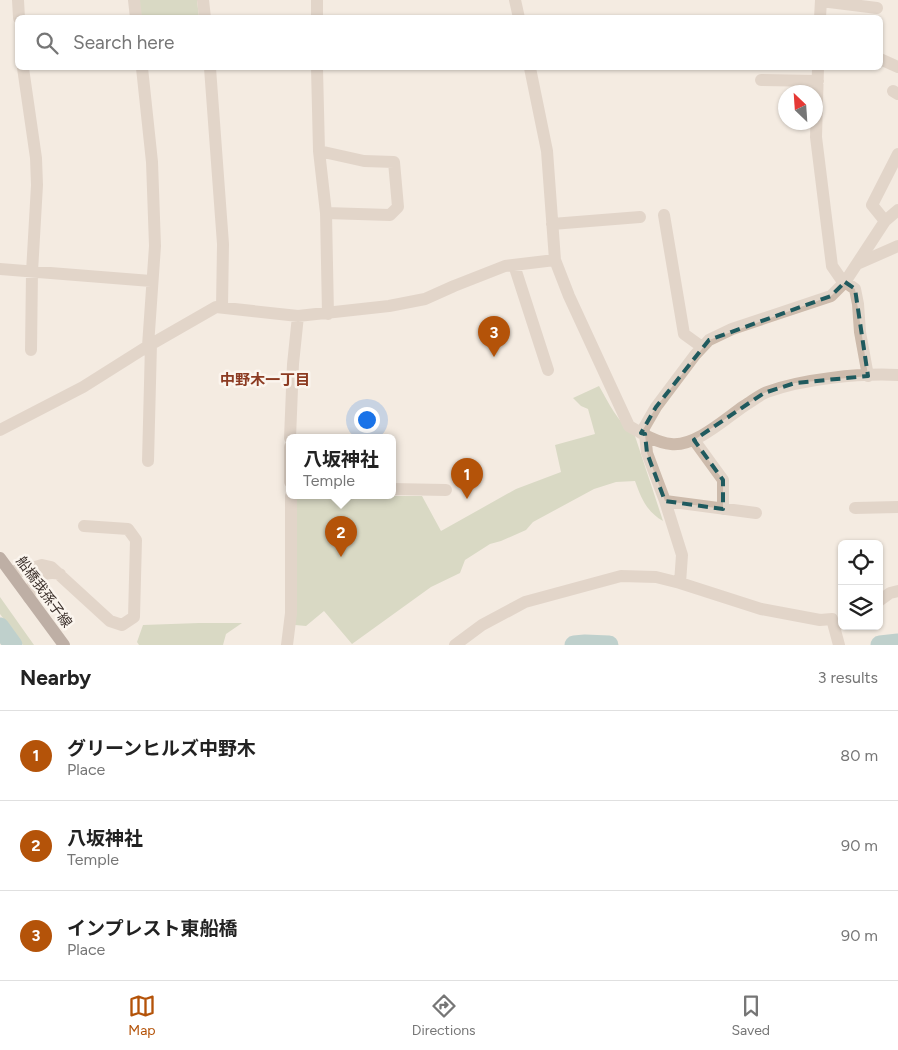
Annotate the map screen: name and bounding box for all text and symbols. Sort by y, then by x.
search box [15,15,883,70]
icon: search [33,29,61,57]
text: Search here [73,31,175,54]
north arrow [778,85,823,130]
pin: 3 [478,316,510,357]
district label: 中野木一丁目 [220,371,310,389]
your location [354,407,380,433]
popup [286,434,396,499]
text: 八坂神社 [303,448,379,471]
pin: 1 [451,458,483,499]
text: Temple [303,471,355,490]
pin: 2 [325,516,357,557]
map controls [838,540,883,630]
button: locate [838,540,883,585]
street label: 船橋我孫子線 [12,553,76,631]
button: layers [838,585,883,630]
text: Nearby [20,665,91,690]
text: 3 results [818,668,878,687]
text: グリーンヒルズ中野木 [67,737,256,760]
text: 1 [33,746,39,765]
text: 80 m [840,746,878,765]
text: Place [67,760,105,779]
text: 八坂神社 [67,827,143,850]
text: 2 [31,836,41,855]
text: 90 m [841,836,878,855]
text: Temple [67,850,119,869]
text: インプレスト東船橋 [67,917,237,940]
text: 3 [32,926,40,945]
text: 90 m [841,926,878,945]
text: Place [67,940,105,959]
tab: Map [128,992,156,1039]
tab: Directions [412,992,476,1039]
tab: Saved [731,992,770,1039]

